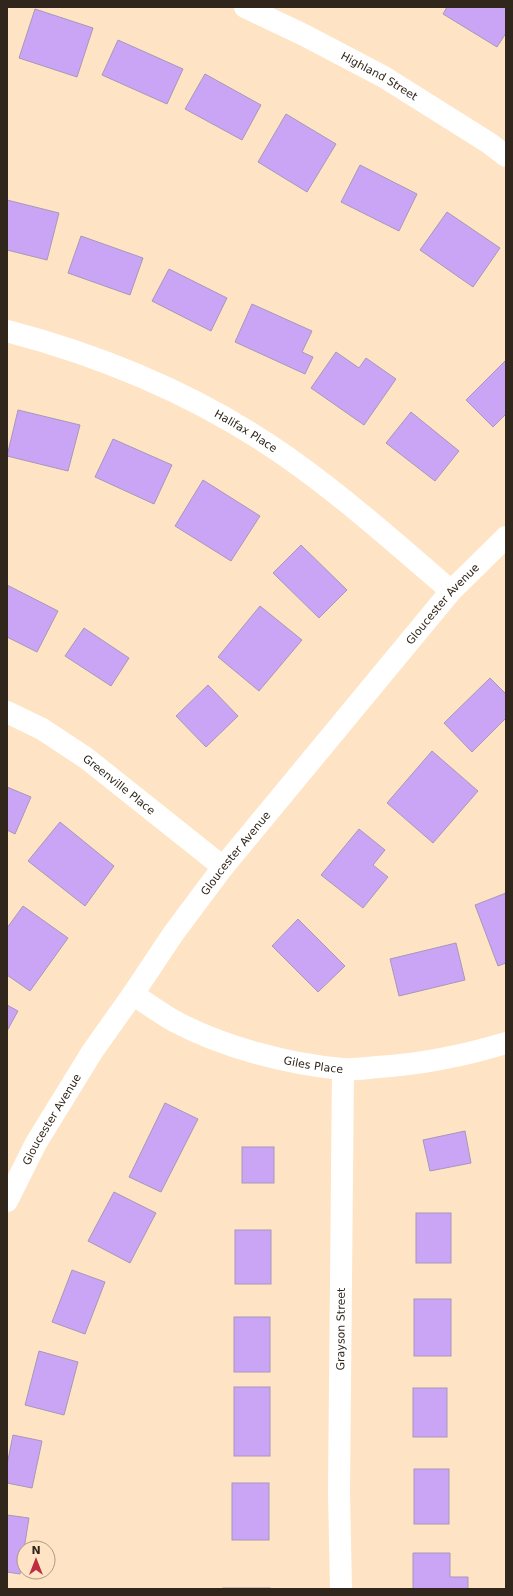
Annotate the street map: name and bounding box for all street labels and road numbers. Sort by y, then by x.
street label: Highland Street [339,49,421,103]
street label: Halifax Place [212,407,280,455]
street label: Gloucester Avenue [403,561,482,647]
street label: Greenville Place [80,752,158,817]
street label: Gloucester Avenue [198,808,273,898]
street label: Giles Place [283,1054,344,1076]
street label: Gloucester Avenue [20,1071,84,1167]
street label: Grayson Street [334,1287,347,1370]

